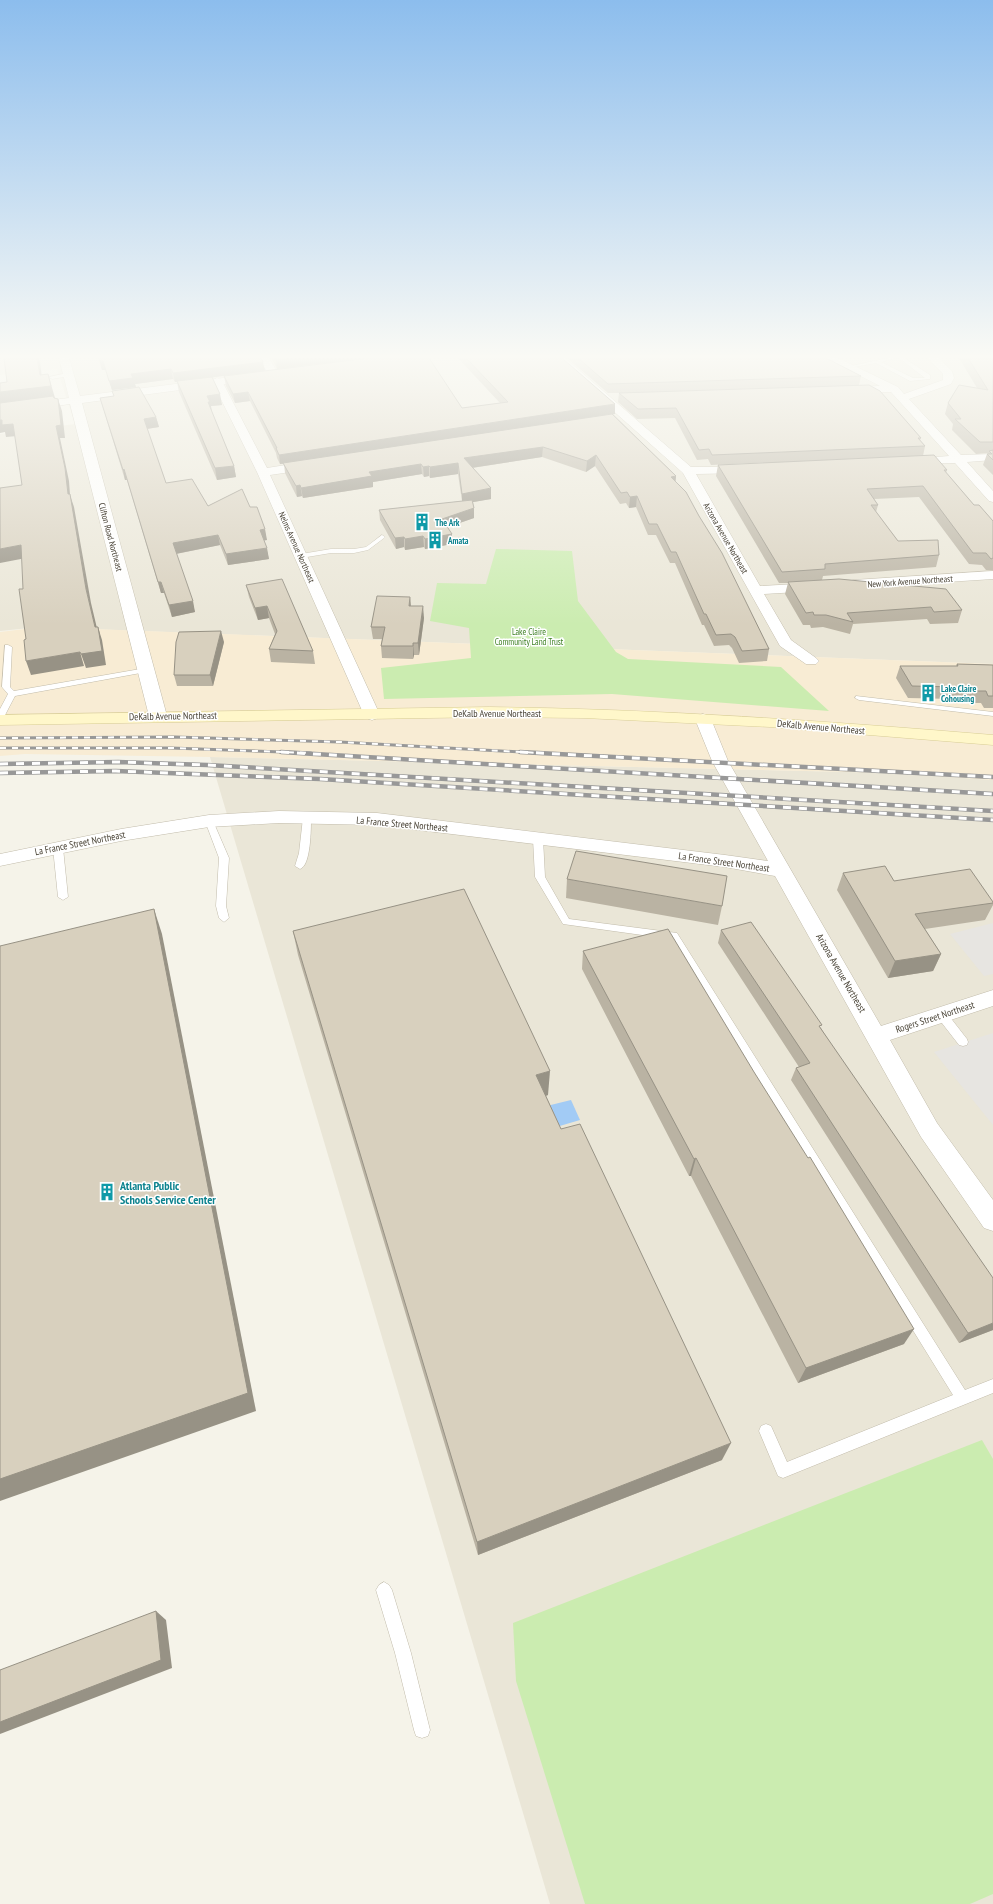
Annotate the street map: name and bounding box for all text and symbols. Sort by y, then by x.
street label: Arizona Avenue Northeast [701,500,751,576]
street label: Clifton Road Northeast [97,502,126,573]
street label: Nelms Avenue Northeast [276,510,318,585]
building icon: The Ark [412,512,432,532]
place label: The Ark [435,517,460,528]
building icon: Amata [425,530,445,550]
place label: Amata [447,535,469,546]
street label: New York Avenue Northeast [867,572,954,589]
park label: Lake Claire Community Land Trust [495,626,564,647]
building icon: Lake Claire Cohousing [918,683,938,703]
place label: Lake Claire Cohousing [941,683,976,704]
street label: DeKalb Avenue Northeast [453,707,541,720]
street label: DeKalb Avenue Northeast [129,709,217,723]
street label: DeKalb Avenue Northeast [777,717,866,737]
street label: La France Street Northeast [356,814,449,835]
street label: La France Street Northeast [34,828,127,858]
street label: La France Street Northeast [678,849,771,875]
street label: Arizona Avenue Northeast [813,931,869,1015]
street label: Rogers Street Northeast [894,998,976,1036]
place label: Atlanta Public Schools Service Center [119,1178,216,1207]
building icon: Atlanta Public Schools Service Center [97,1182,117,1202]

